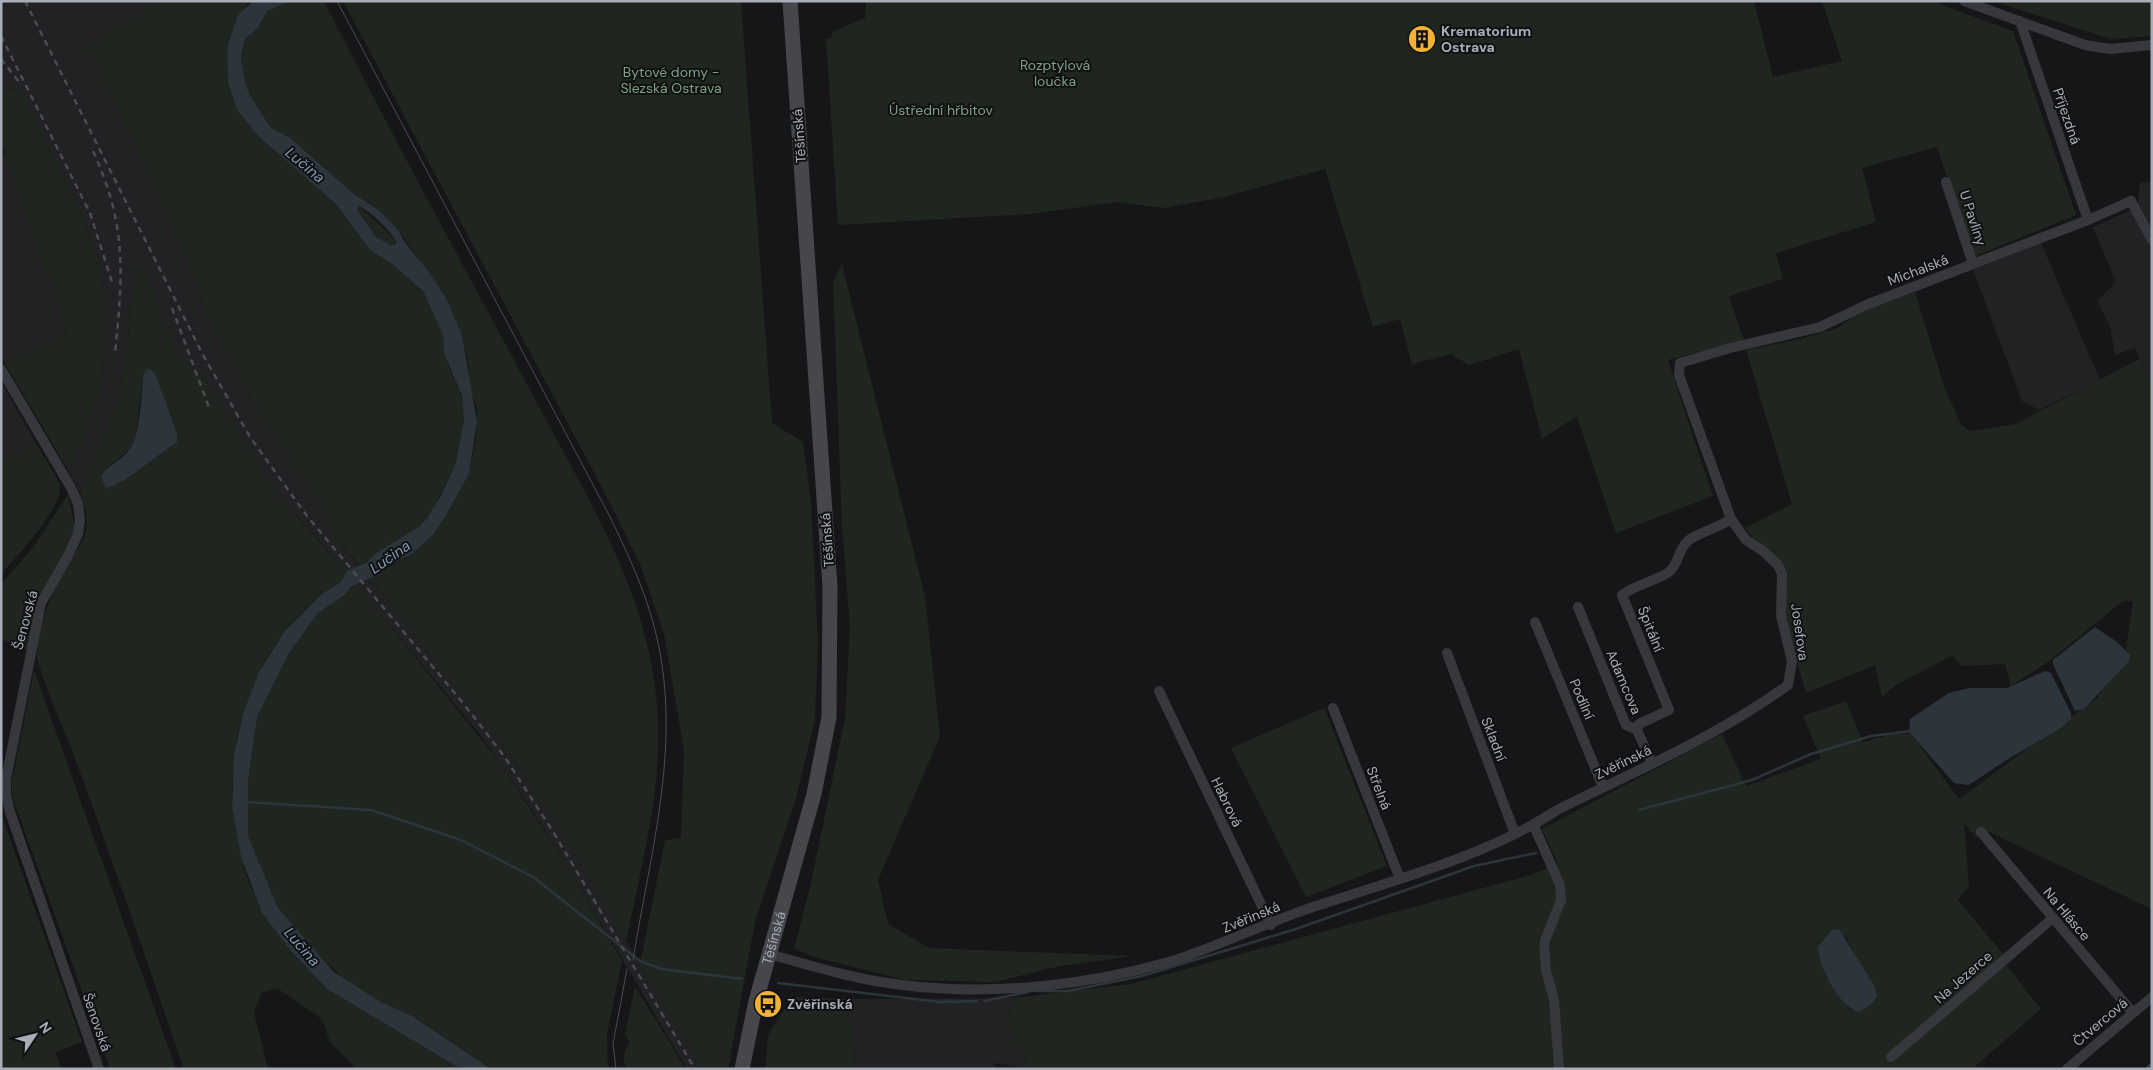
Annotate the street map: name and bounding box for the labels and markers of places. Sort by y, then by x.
place label: Krematorium Ostrava [1441,22,1531,56]
building icon: Krematorium Ostrava [1407,24,1437,54]
bus stop icon: Zvěřinská [753,989,783,1019]
place label: Zvěřinská [787,995,853,1013]

